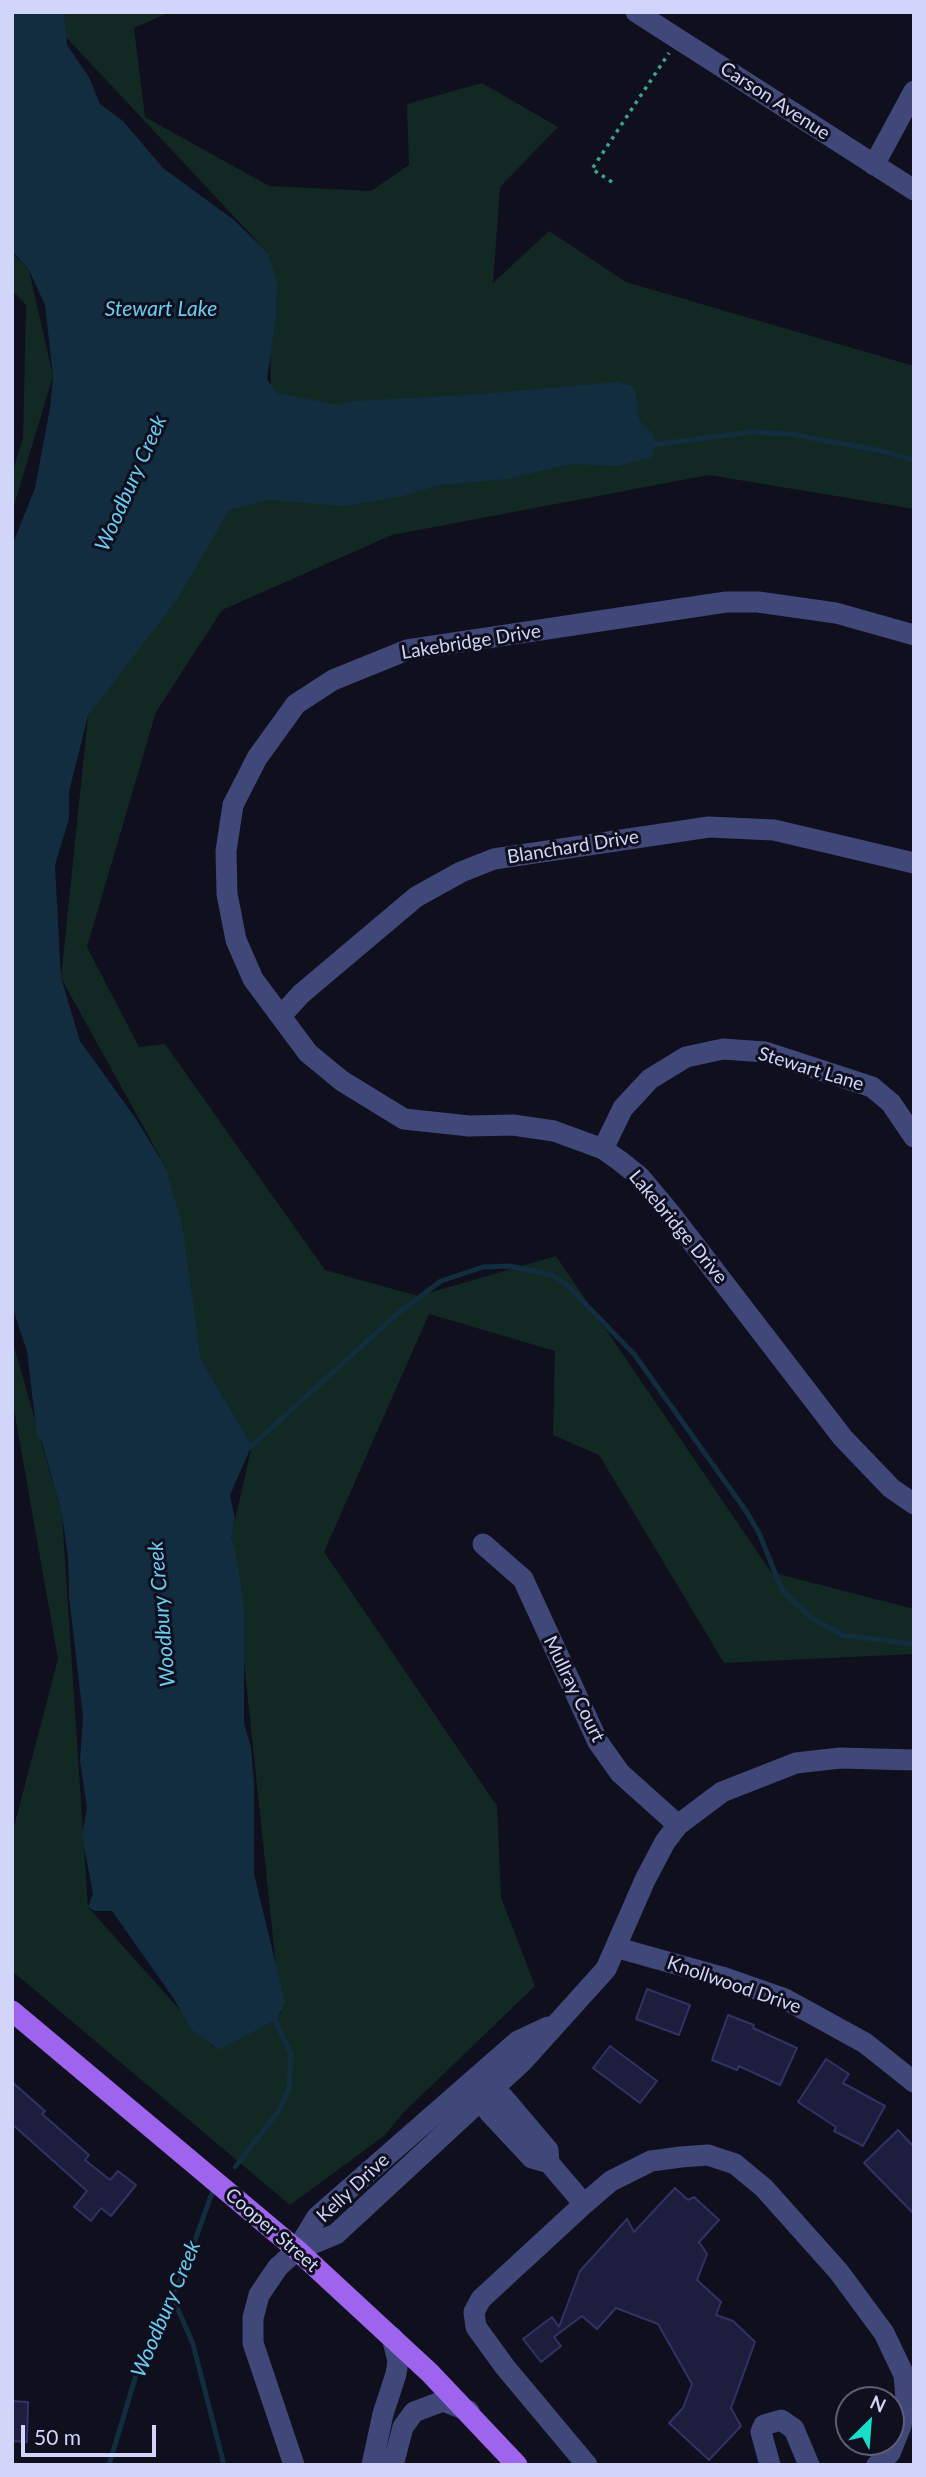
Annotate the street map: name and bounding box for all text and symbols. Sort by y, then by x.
street label: Carson Avenue [716,57,834,145]
water label: Stewart Lake [105,296,217,322]
water label: Woodbury Creek [90,411,172,555]
street label: Lakebridge Drive [400,620,542,664]
street label: Blanchard Drive [505,825,641,869]
street label: Stewart Lane [755,1042,867,1096]
street label: Lakebridge Drive [624,1166,732,1288]
water label: Woodbury Creek [143,1540,181,1688]
street label: Mullray Court [538,1632,610,1746]
street label: Knollwood Drive [664,1951,804,2019]
street label: Kelly Drive [312,2149,394,2227]
street label: Cooper Street [221,2183,323,2277]
water label: Woodbury Creek [126,2237,206,2381]
north arrow [835,2386,905,2456]
text: N [867,2390,890,2417]
scale bar [24,2410,159,2454]
text: 50 m [34,2424,81,2449]

